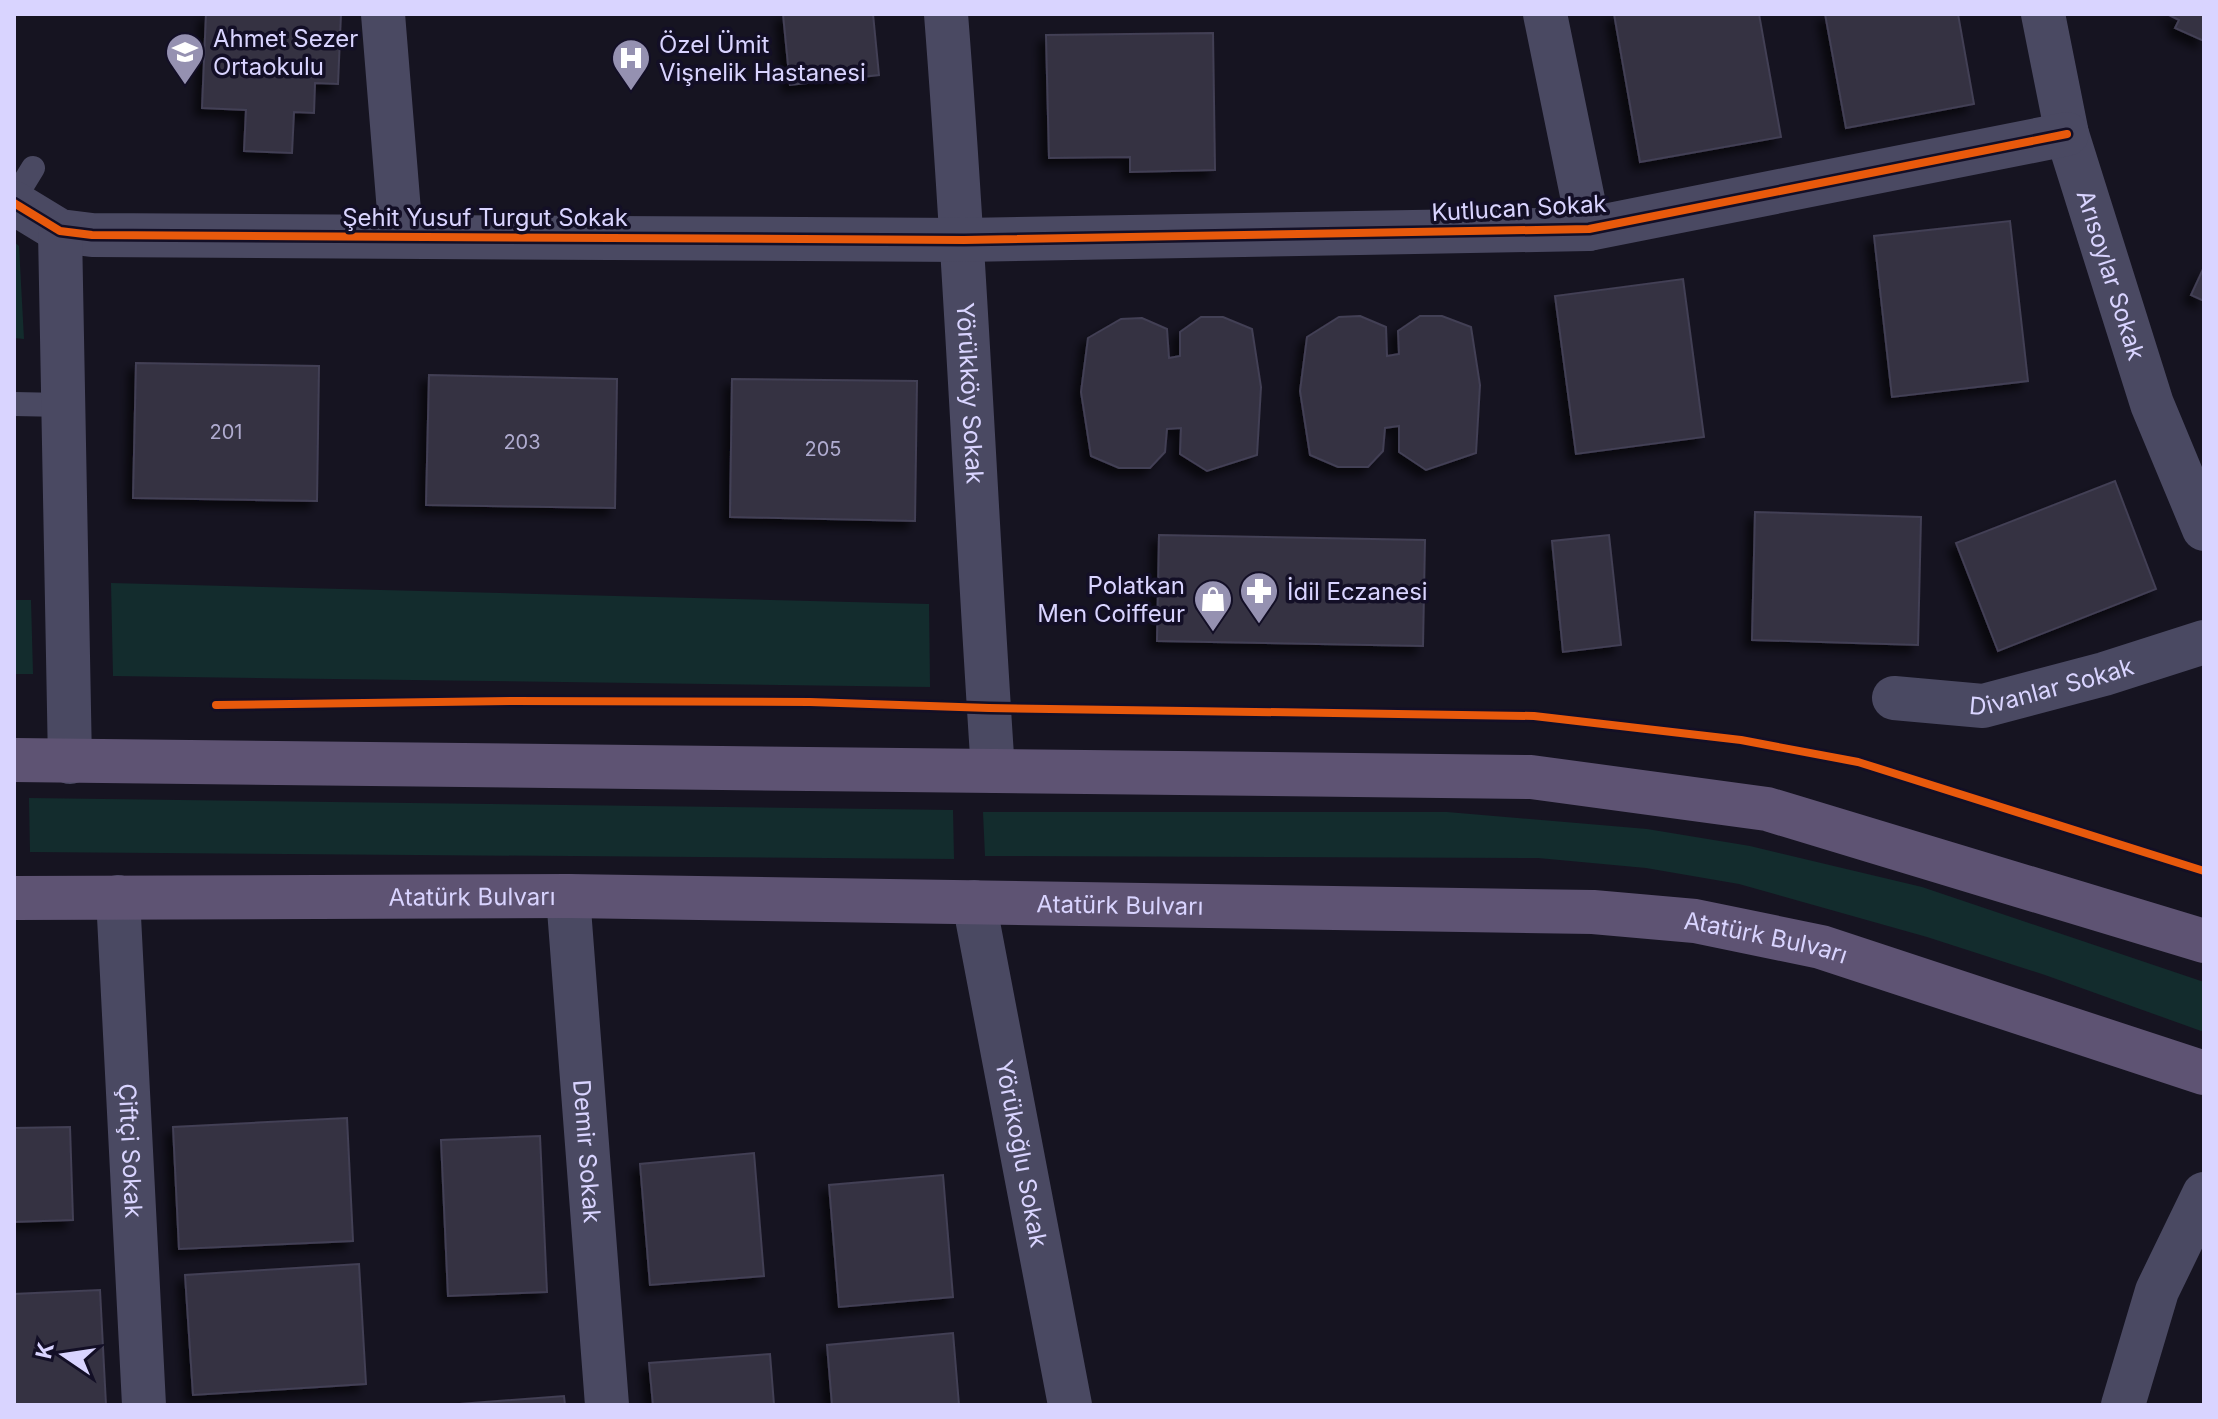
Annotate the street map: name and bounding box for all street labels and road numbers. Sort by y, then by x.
street label: Arısoylar Sokak [2071,186,2152,363]
street label: Kutlucan Sokak [1431,189,1607,227]
street label: Şehit Yusuf Turgut Sokak [342,203,628,232]
street label: Yörükköy Sokak [951,302,990,485]
street label: Divanlar Sokak [1968,651,2137,721]
street label: Atatürk Bulvarı [388,882,555,911]
street label: Atatürk Bulvarı [1036,889,1204,920]
street label: Atatürk Bulvarı [1683,906,1851,969]
street label: Yörükoğlu Sokak [990,1057,1054,1250]
street label: Demir Sokak [568,1079,608,1224]
street label: Çiftçi Sokak [113,1083,149,1219]

